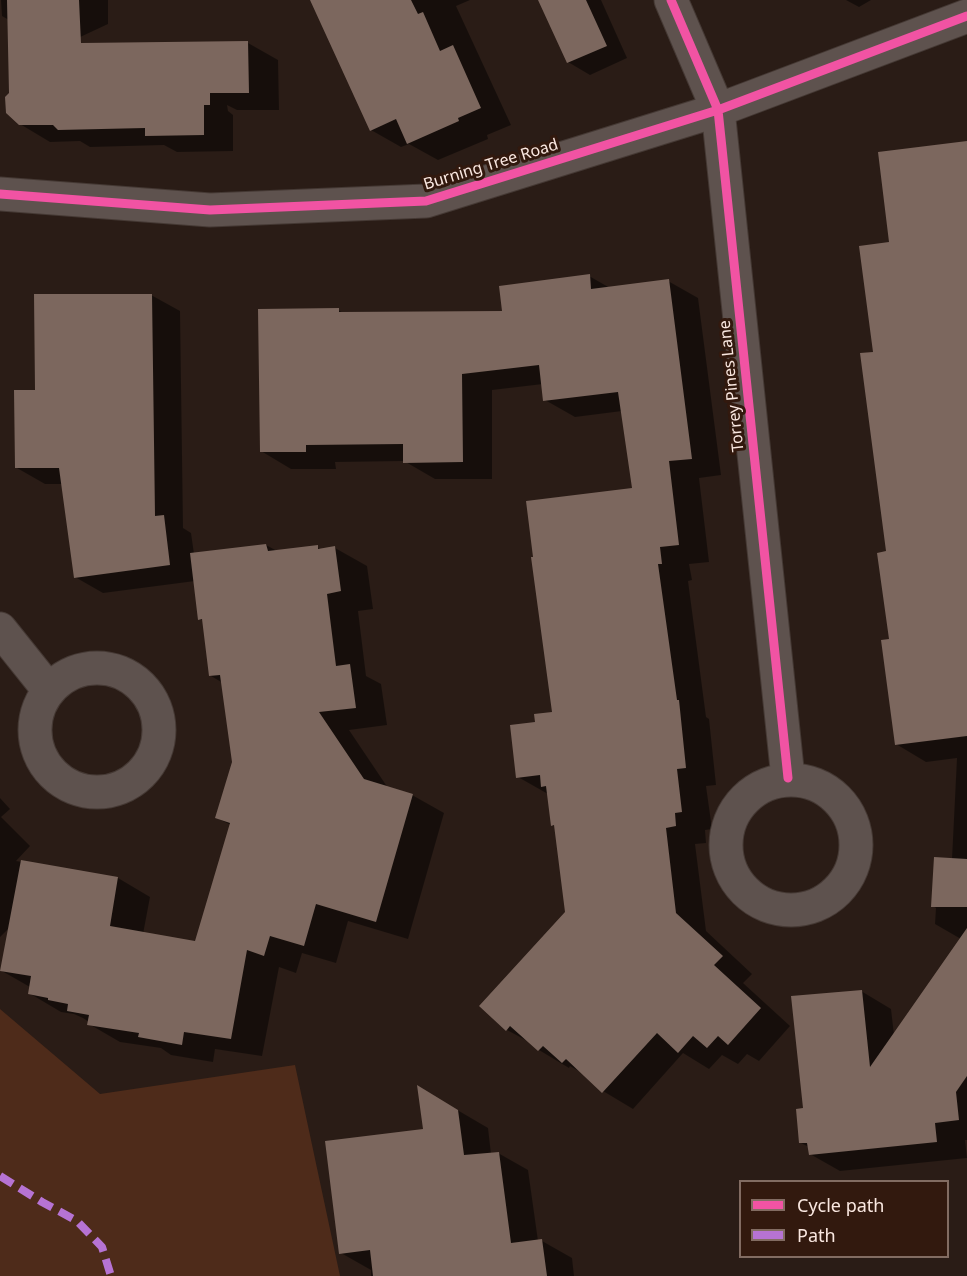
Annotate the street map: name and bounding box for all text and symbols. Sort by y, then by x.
street label: Burning Tree Road [421,135,561,195]
street label: Torrey Pines Lane [716,319,748,453]
legend [739,1180,949,1258]
text: Cycle path [797,1193,884,1217]
text: Path [797,1223,836,1247]

